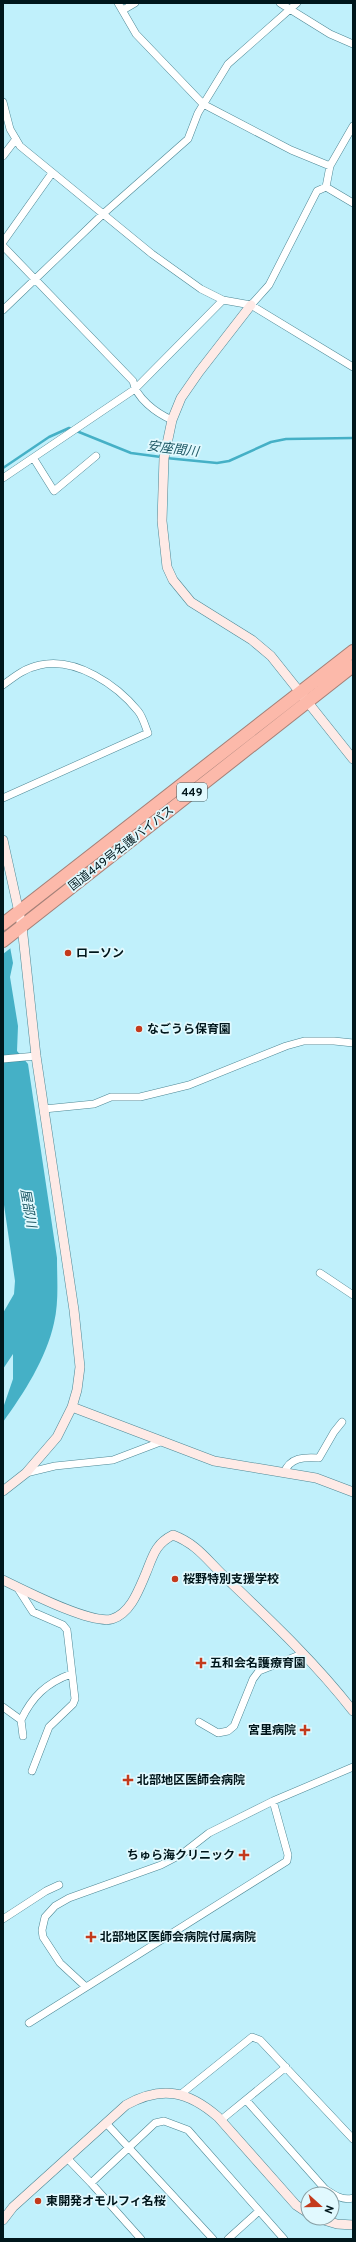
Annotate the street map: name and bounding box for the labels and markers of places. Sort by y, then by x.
place label: ローソン [76,946,124,962]
marker: ローソン [63,948,73,958]
place label: なごうら保育園 [147,1022,231,1038]
marker: なごうら保育園 [134,1024,144,1034]
place label: 桜野特別支援学校 [183,1572,279,1588]
marker: 桜野特別支援学校 [170,1574,180,1584]
place label: 五和会名護療育園 [210,1656,306,1672]
marker: 五和会名護療育園 [195,1657,207,1669]
place label: 宮里病院 [248,1723,296,1739]
marker: 宮里病院 [299,1724,311,1736]
place label: 北部地区医師会病院 [137,1773,245,1789]
marker: 北部地区医師会病院 [122,1774,134,1786]
place label: ちゅら海クリニック [127,1848,235,1864]
marker: ちゅら海クリニック [238,1849,250,1861]
place label: 北部地区医師会病院付属病院 [100,1930,256,1946]
marker: 北部地区医師会病院付属病院 [85,1931,97,1943]
place label: 東開発オモルフィ名桜 [46,2194,166,2210]
marker: 東開発オモルフィ名桜 [33,2196,43,2206]

